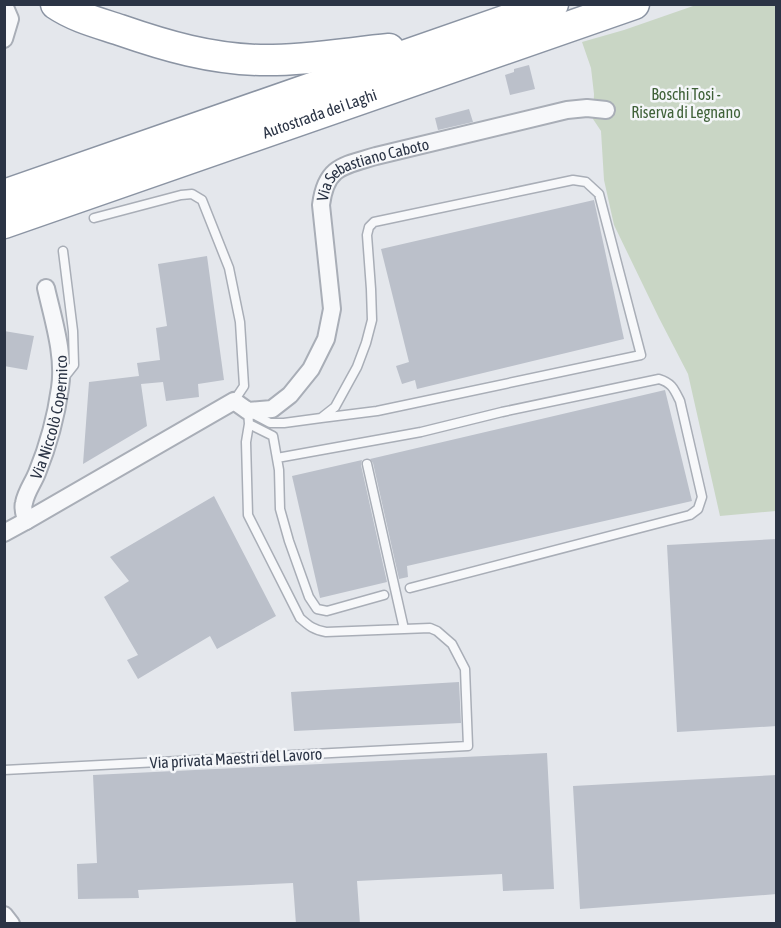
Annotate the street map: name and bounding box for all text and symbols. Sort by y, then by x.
street label: Autostrada dei Laghi [260,85,379,141]
park label: Boschi Tosi - Riserva di Legnano [631,85,741,122]
street label: Via Sebastiano Caboto [313,135,431,203]
street label: Via Niccolò Copernico [27,354,70,482]
street label: Via privata Maestri del Lavoro [149,744,323,773]

